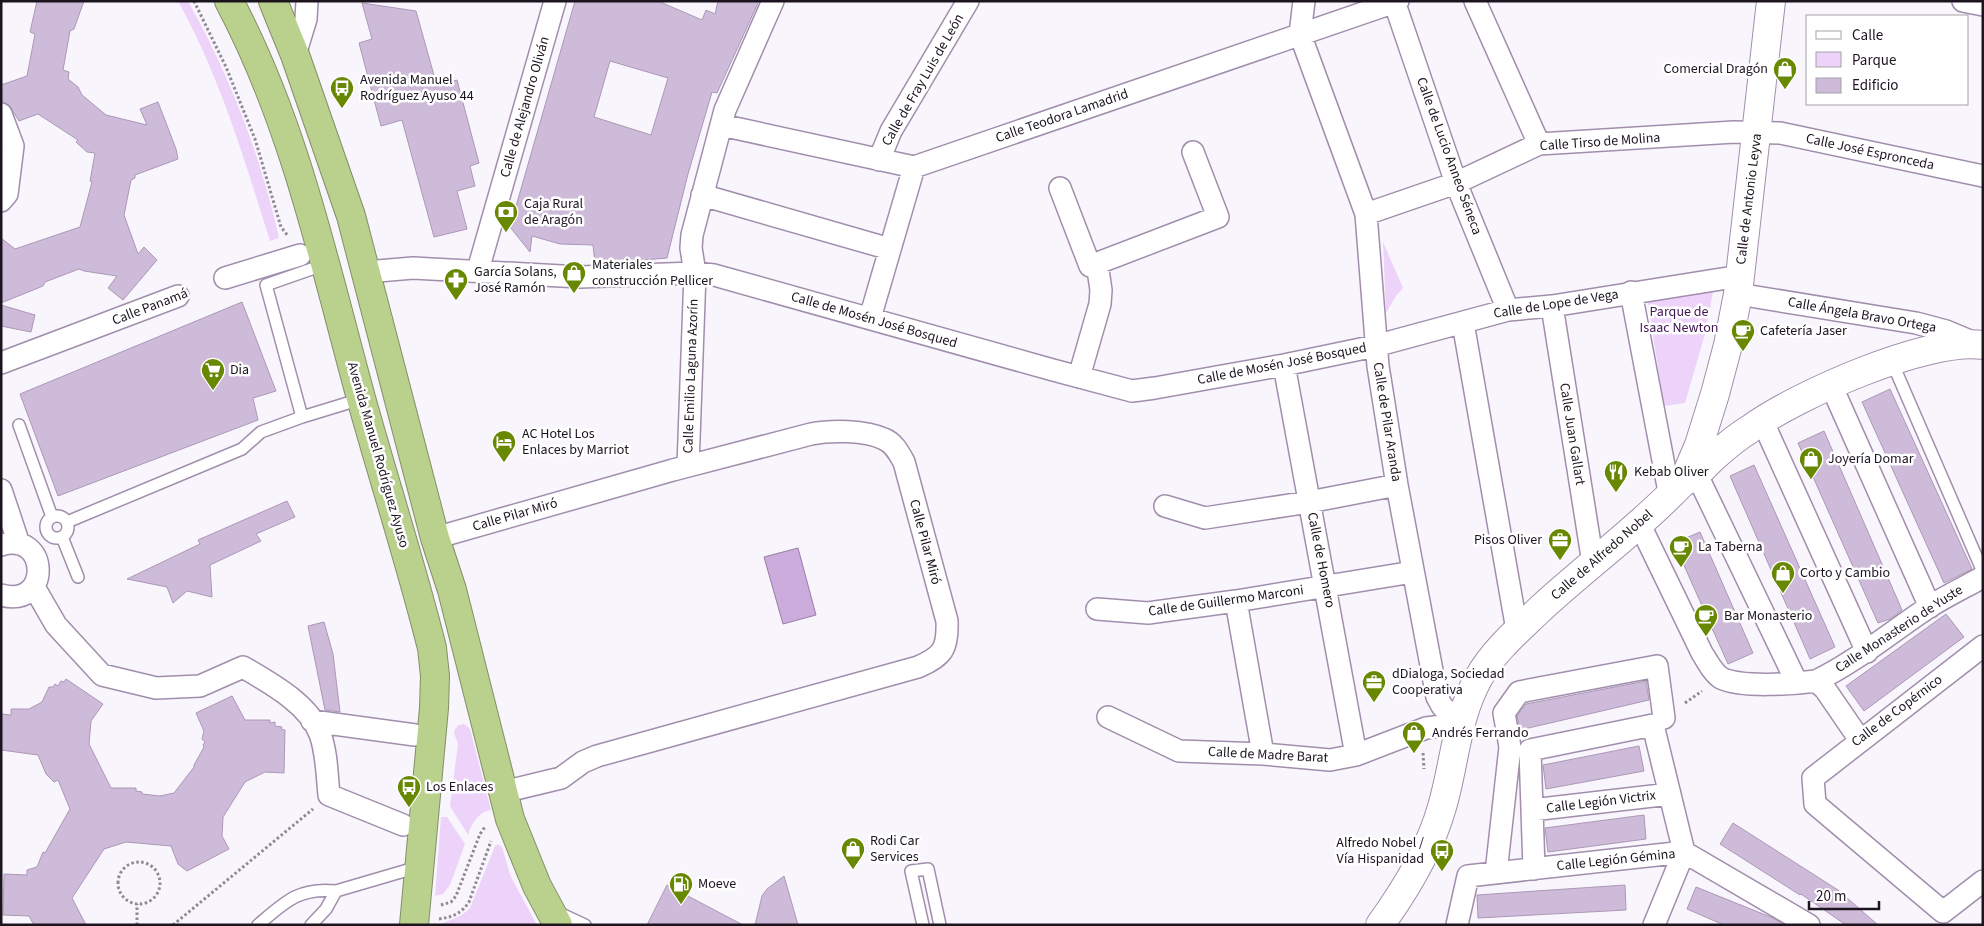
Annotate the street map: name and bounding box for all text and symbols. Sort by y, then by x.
street label: Calle de Fray Luis de León [877,10,969,150]
legend [1806,15,1969,105]
text: Calle [1852,25,1883,46]
street label: Calle de Alejandro Oliván [495,34,555,180]
text: Parque [1852,50,1896,71]
shop icon: Comercial Dragón [1772,56,1798,90]
place label: Comercial Dragón [1664,59,1768,79]
place label: Avenida Manuel Rodríguez Ayuso 44 [360,70,474,106]
street label: Calle de Lucio Anneo Séneca [1411,74,1487,238]
bus stop icon: Avenida Manuel Rodríguez Ayuso 44 [329,75,355,109]
text: Edificio [1852,75,1899,96]
street label: Calle Teodora Lamadrid [993,84,1131,148]
street label: Calle Tirso de Molina [1539,128,1661,156]
street label: Calle José Espronceda [1804,129,1936,175]
street label: Calle de Antonio Leyva [1731,132,1767,266]
place label: Caja Rural de Aragón [524,194,584,230]
bank icon: Caja Rural de Aragón [493,199,519,233]
place label: Materiales construcción Pellicer [592,255,713,291]
shop icon: Materiales construcción Pellicer [561,260,587,294]
place label: García Solans, José Ramón [474,262,557,298]
pharmacy icon: García Solans, José Ramón [443,267,469,301]
street label: Calle Panamá [109,283,191,331]
street label: Calle de Lope de Vega [1492,284,1620,324]
street label: Calle de Mosén José Bosqued [789,287,959,353]
street label: Calle Ángela Bravo Ortega [1786,292,1938,338]
street label: Calle Emilio Laguna Azorín [678,298,704,454]
park label: Parque de Isaac Newton [1640,302,1718,338]
cafe icon: Cafetería Jaser [1730,318,1756,352]
place label: Cafetería Jaser [1760,321,1847,341]
street label: Calle de Mosén José Bosqued [1196,338,1368,390]
supermarket icon: Dia [200,357,226,391]
place label: Dia [230,360,249,380]
street label: Avenida Manuel Rodríguez Ayuso [342,360,414,550]
street label: Calle de Pilar Aranda [1368,361,1406,483]
street label: Calle Juan Gallart [1554,381,1590,487]
place label: AC Hotel Los Enlaces by Marriot [522,424,629,460]
hotel icon: AC Hotel Los Enlaces by Marriot [491,429,517,463]
shop icon: Joyería Domar [1798,446,1824,480]
place label: Joyería Domar [1828,449,1914,469]
restaurant icon: Kebab Oliver [1603,459,1629,493]
place label: Kebab Oliver [1634,462,1709,482]
street label: Calle Pilar Miró [470,493,560,537]
street label: Calle Pilar Miró [904,497,946,587]
street label: Calle de Alfredo Nobel [1547,505,1658,605]
street label: Calle de Homero [1302,510,1340,610]
office icon: Pisos Oliver [1547,527,1573,561]
place label: Pisos Oliver [1474,530,1542,550]
cafe icon: La Taberna [1668,534,1694,568]
place label: La Taberna [1698,537,1762,557]
shop icon: Corto y Cambio [1770,560,1796,594]
place label: Corto y Cambio [1800,563,1890,583]
street label: Calle de Guillermo Marconi [1147,580,1305,622]
street label: Calle Monasterio de Yuste [1831,580,1967,678]
cafe icon: Bar Monasterio [1693,603,1719,637]
place label: Bar Monasterio [1724,606,1812,626]
place label: dDialoga, Sociedad Cooperativa [1392,664,1505,700]
office icon: dDialoga, Sociedad Cooperativa [1361,669,1387,703]
street label: Calle de Copérnico [1847,670,1947,752]
shop icon: Andrés Ferrando [1401,720,1427,754]
place label: Andrés Ferrando [1432,723,1528,743]
street label: Calle de Madre Barat [1207,742,1329,768]
bus stop icon: Los Enlaces [396,774,422,808]
place label: Los Enlaces [426,777,494,797]
street label: Calle Legión Victrix [1545,785,1658,819]
place label: Rodi Car Services [870,831,919,867]
place label: Alfredo Nobel / Vía Hispanidad [1336,833,1424,869]
shop icon: Rodi Car Services [840,836,866,870]
bus stop icon: Alfredo Nobel / Vía Hispanidad [1429,838,1455,872]
street label: Calle Legión Gémina [1556,844,1676,876]
fuel station icon: Moeve [668,871,694,905]
place label: Moeve [698,874,736,894]
scale bar [1809,878,1879,910]
text: 20 m [1816,886,1846,907]

